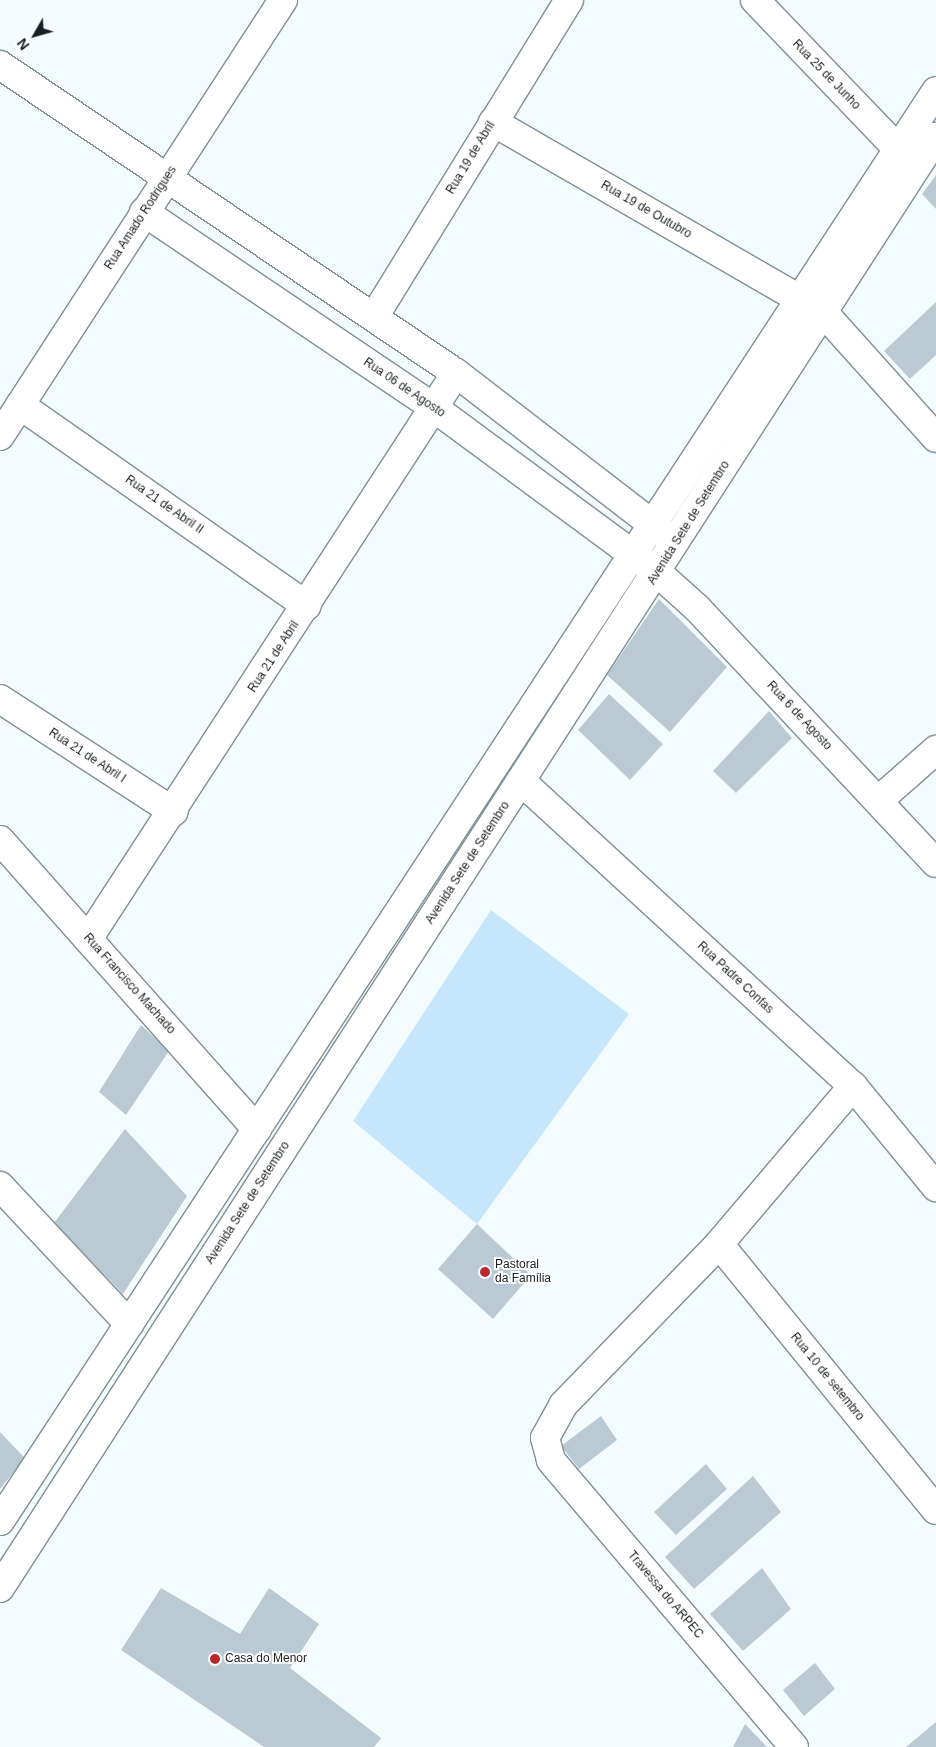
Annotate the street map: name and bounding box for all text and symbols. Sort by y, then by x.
north arrow [10,10,60,60]
text: N [14,35,33,53]
street label: Rua 25 de Junho [789,37,863,113]
street label: Rua 19 de Abril [444,119,498,197]
street label: Rua Amado Rodrigues [102,163,180,273]
street label: Rua 19 de Outubro [598,178,694,242]
street label: Rua 06 de Agosto [360,355,448,421]
street label: Avenida Sete de Setembro [645,458,733,588]
street label: Rua 21 de Abril II [122,473,206,537]
street label: Rua 21 de Abril [245,618,303,696]
street label: Rua 6 de Agosto [763,678,835,754]
street label: Rua 21 de Abril I [46,726,128,786]
street label: Avenida Sete de Setembro [423,799,513,927]
street label: Rua Francisco Machado [80,931,178,1037]
street label: Rua Padre Confas [694,939,776,1017]
street label: Avenida Sete de Setembro [203,1139,293,1267]
place label: Pastoral da Família [495,1258,551,1286]
marker: Pastoral da Família [479,1266,491,1278]
street label: Rua 10 de setembro [787,1330,867,1424]
street label: Travessa do ARPEC [624,1548,706,1642]
place label: Casa do Menor [225,1652,307,1666]
marker: Casa do Menor [209,1653,221,1665]

